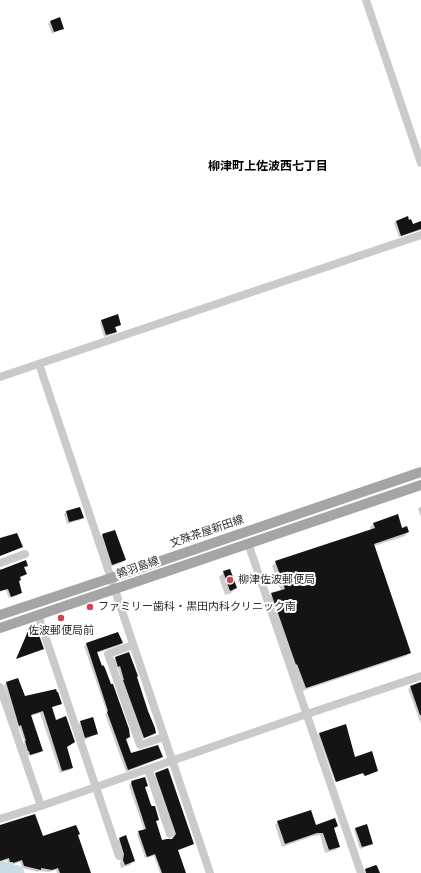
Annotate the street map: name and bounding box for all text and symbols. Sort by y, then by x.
district label: 柳津町上佐波西七丁目 [208,160,328,174]
street label: 文殊茶屋新田線 [168,513,246,551]
street label: 鶉羽島線 [115,555,161,581]
place label: 柳津佐波郵便局 [238,573,315,587]
marker: 柳津佐波郵便局 [225,575,235,585]
place label: ファミリー歯科・黒田内科クリニック南 [98,600,296,614]
marker: ファミリー歯科・黒田内科クリニック南 [85,602,95,612]
marker: 佐波郵便局前 [56,613,66,623]
place label: 佐波郵便局前 [28,624,94,638]

